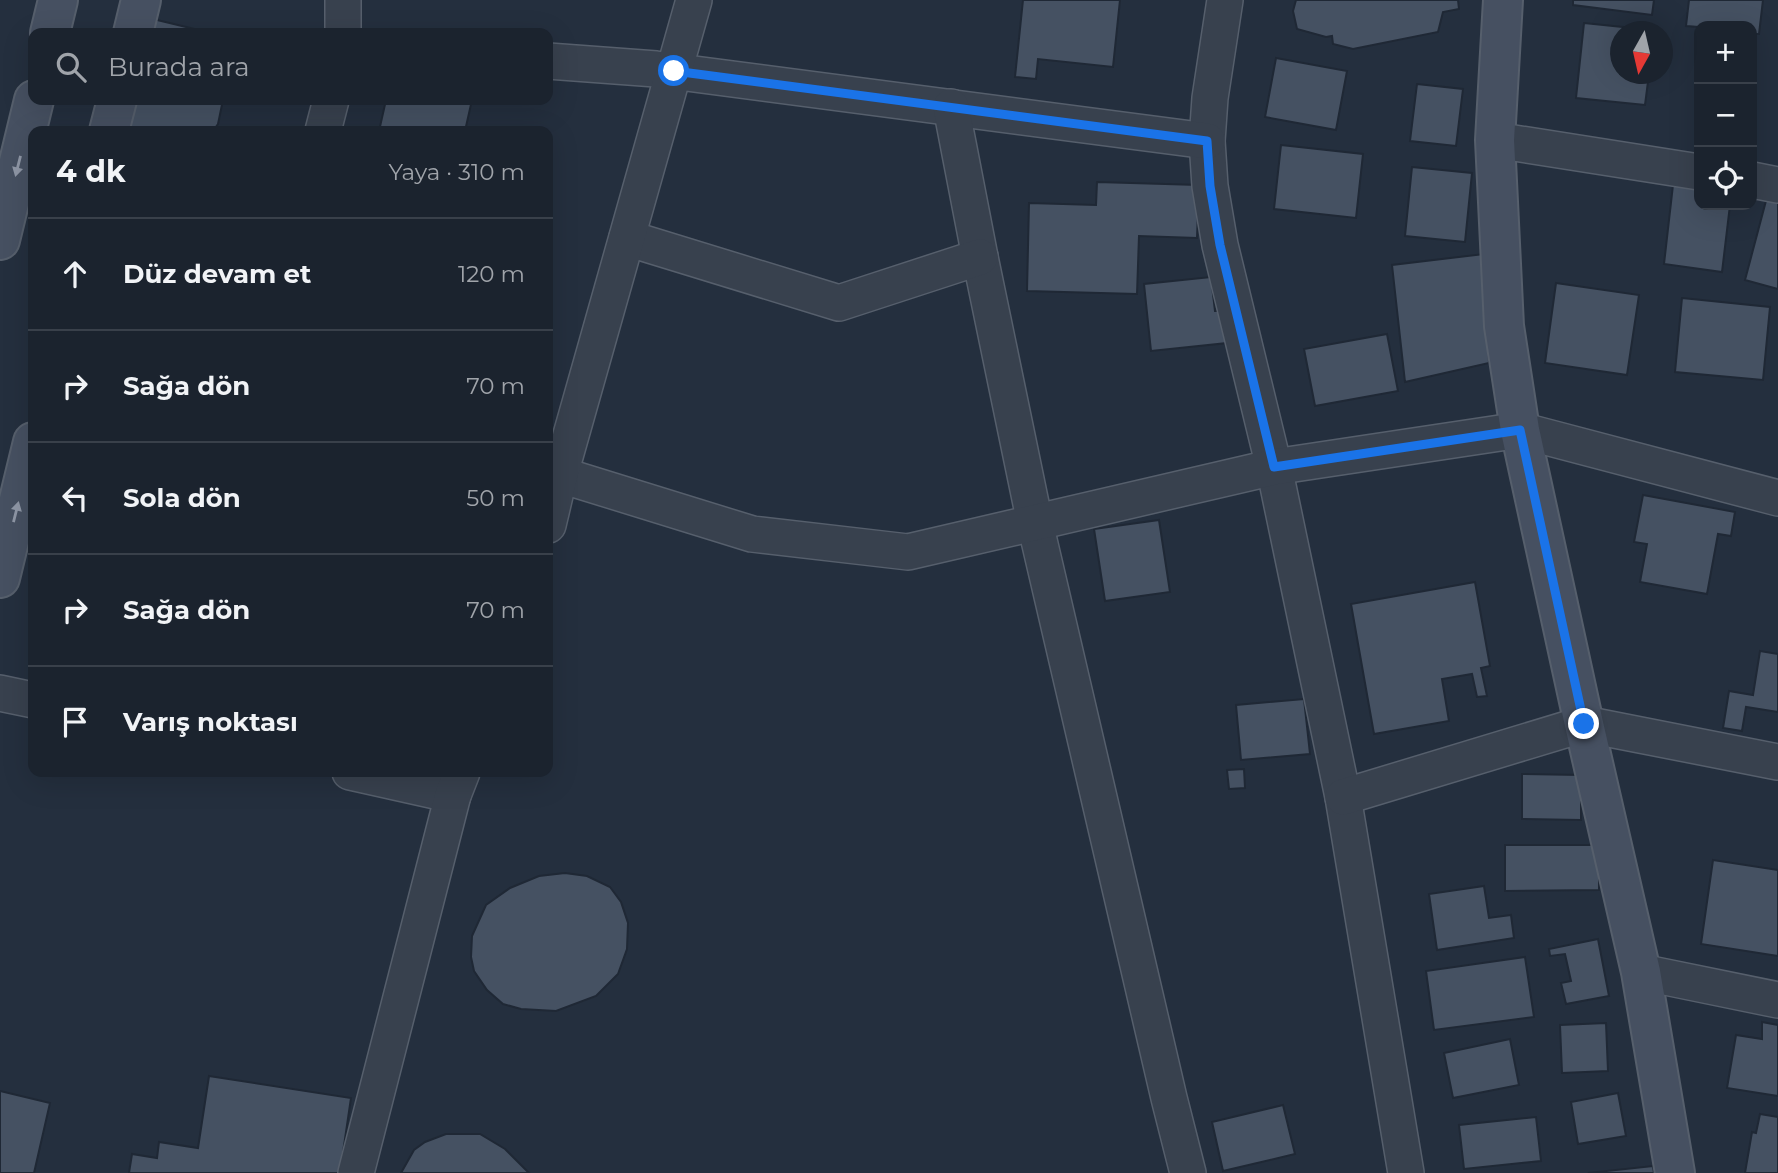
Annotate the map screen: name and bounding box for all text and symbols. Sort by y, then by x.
north arrow [1610,21,1673,84]
map controls [1694,21,1757,210]
button: + [1694,21,1757,84]
search box [28,28,553,105]
icon: search [52,48,90,86]
text: Burada ara [108,51,250,83]
route start [658,55,689,86]
button: − [1694,84,1757,147]
button: locate [1694,147,1757,210]
text: 4 dk [56,153,126,190]
one-way arrow [12,155,23,177]
text: Yaya · 310 m [388,158,525,186]
icon: ahead [56,255,94,293]
text: Düz devam et [123,258,311,290]
text: 120 m [458,260,525,288]
icon: right [56,367,94,405]
text: Sağa dön [123,370,250,402]
text: 70 m [466,372,525,400]
icon: left [56,479,94,517]
text: Sola dön [123,482,241,514]
text: 50 m [466,484,525,512]
one-way arrow [11,500,22,522]
icon: right [56,591,94,629]
text: Sağa dön [123,594,250,626]
text: 70 m [466,596,525,624]
icon: arrive [56,703,94,741]
text: Varış noktası [123,706,298,738]
route end [1568,708,1599,739]

